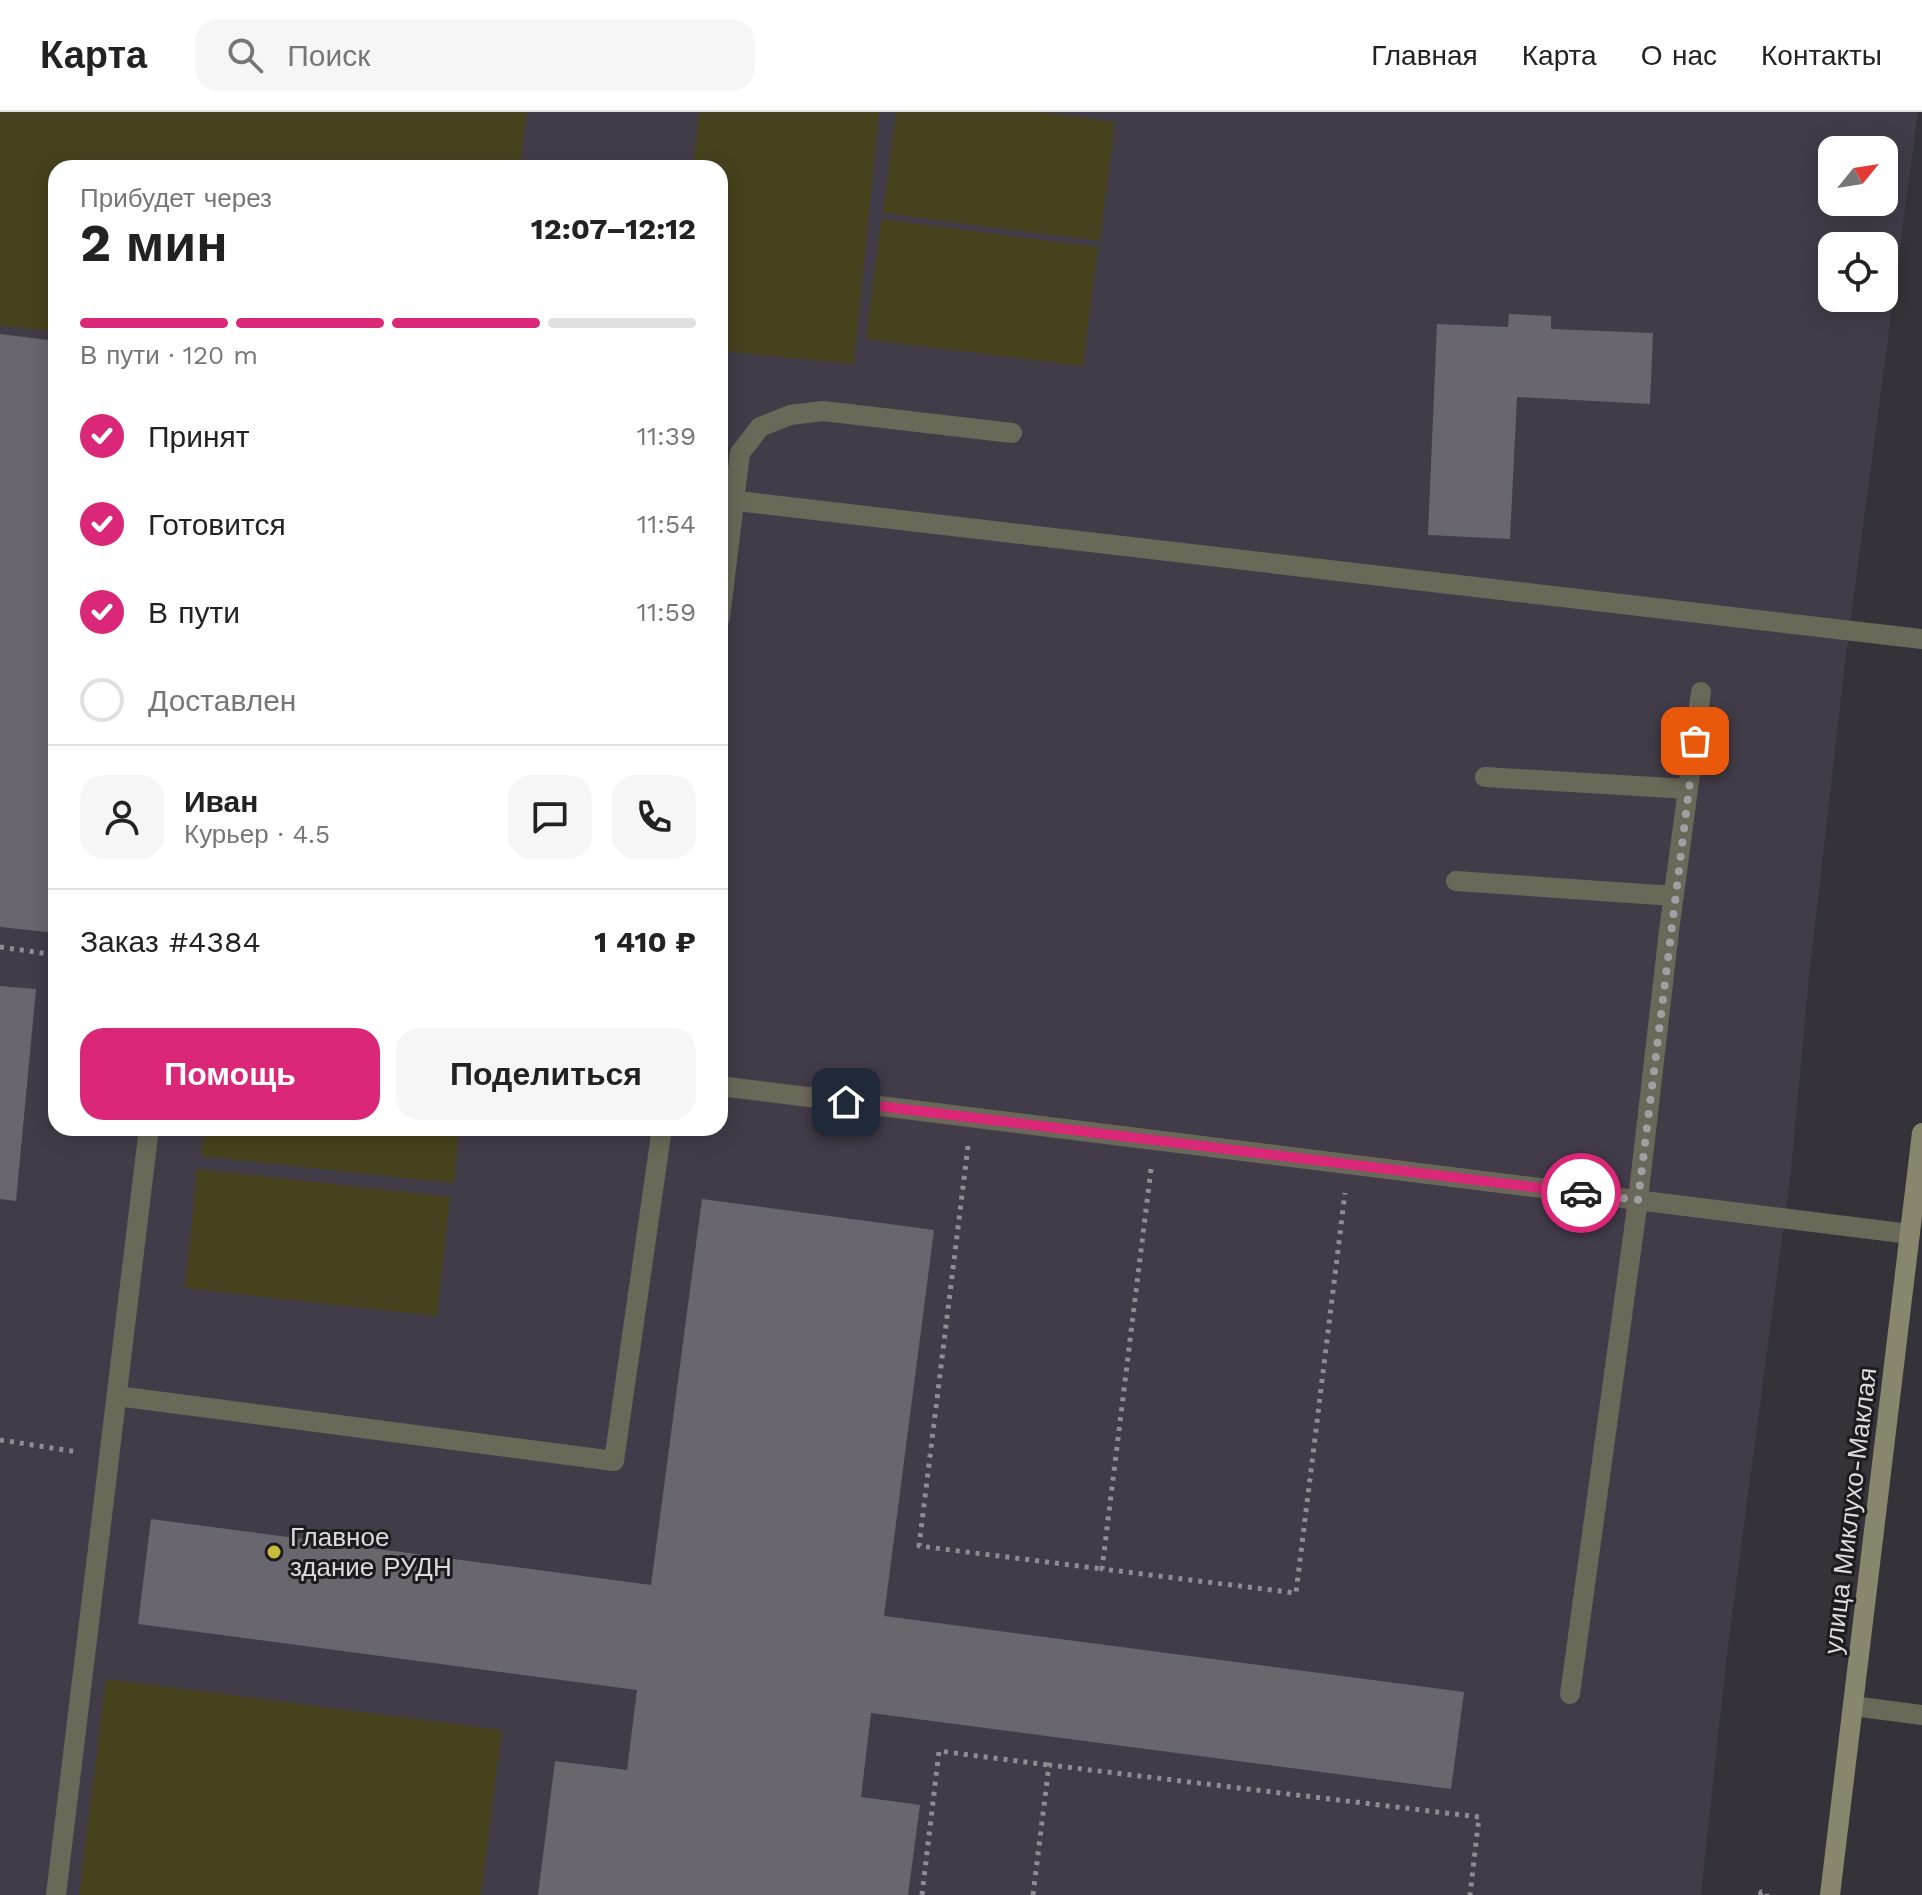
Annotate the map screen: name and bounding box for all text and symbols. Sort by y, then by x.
search box [195,19,755,91]
text: Карта [40,33,147,77]
icon: search [223,33,267,77]
text: Поиск [287,38,370,73]
text: Главная [1371,39,1478,72]
text: Карта [1522,39,1597,72]
text: О нас [1641,39,1717,72]
text: Контакты [1761,39,1882,72]
north arrow [1818,136,1898,216]
map controls [1818,136,1898,312]
text: Прибудет через [80,183,272,213]
text: 12:07–12:12 [531,211,696,246]
text: 2 мин [80,213,228,274]
button: locate [1818,232,1898,312]
text: В пути · 120 m [80,340,258,370]
icon: check [80,414,124,458]
text: Принят [148,419,250,454]
text: 11:39 [637,421,696,451]
icon: check [80,502,124,546]
text: Готовится [148,507,286,542]
text: 11:54 [637,509,696,539]
icon: check [80,590,124,634]
text: В пути [148,595,240,630]
text: 11:59 [637,597,696,627]
text: Доставлен [148,683,296,718]
pin [1661,707,1729,775]
icon: bag [1673,719,1717,763]
button: person [80,775,164,859]
button: chat [508,775,592,859]
button: phone [612,775,696,859]
text: Иван [184,784,258,819]
text: Курьер · 4.5 [184,819,330,849]
text: Заказ #4384 [80,924,261,959]
text: 1 410 ₽ [594,924,696,959]
button: Помощь [80,1028,380,1120]
button: Поделиться [396,1028,696,1120]
pin [812,1068,880,1136]
icon: home [824,1080,868,1124]
courier [1541,1153,1621,1233]
icon: car [1559,1171,1603,1215]
street label: улица Миклухо-Маклая [1818,1366,1882,1656]
place label: Главное здание РУДН [290,1522,452,1582]
marker: Главное здание РУДН [265,1543,283,1561]

